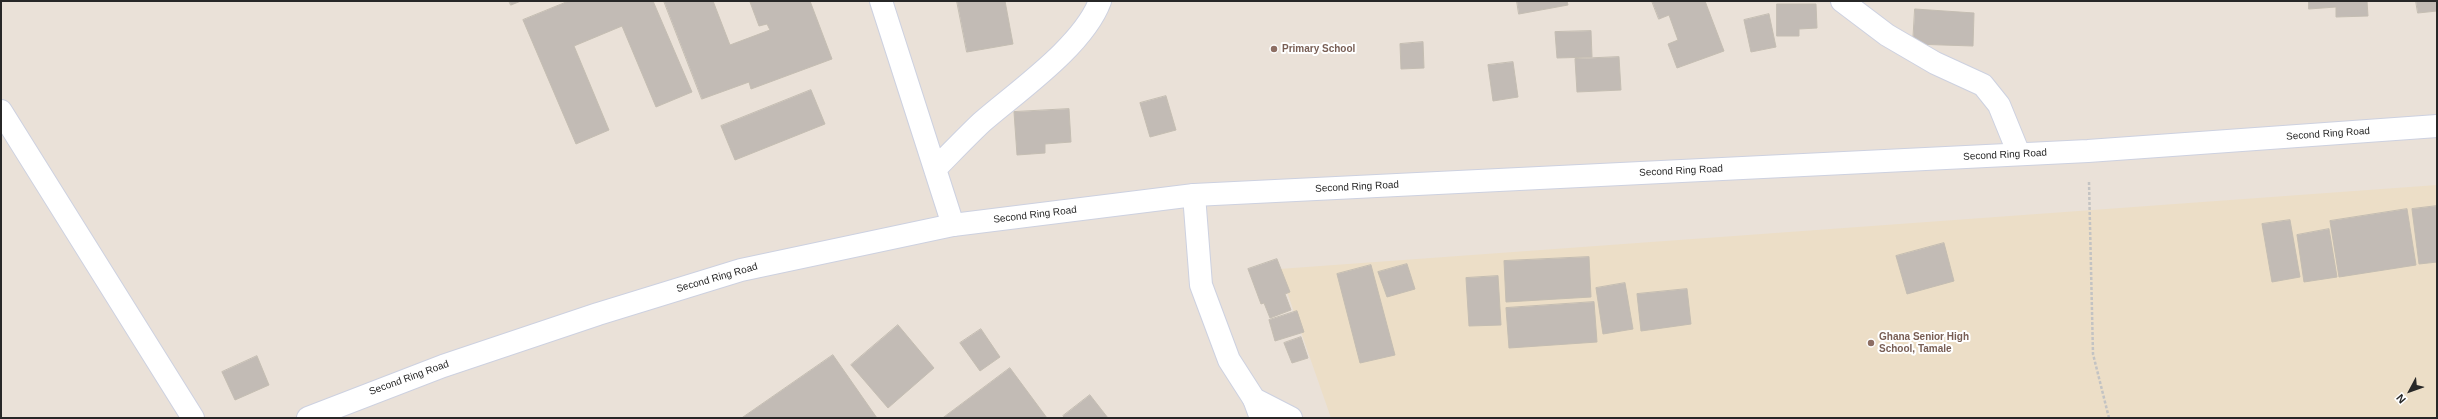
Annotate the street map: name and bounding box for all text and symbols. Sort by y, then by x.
place label: Primary School [1282,43,1355,55]
marker: Primary School [1269,44,1279,54]
street label: Second Ring Road [2286,125,2370,143]
street label: Second Ring Road [1963,147,2047,163]
street label: Second Ring Road [1639,163,1723,179]
street label: Second Ring Road [1315,179,1399,195]
street label: Second Ring Road [993,204,1077,226]
street label: Second Ring Road [675,261,759,295]
place label: Ghana Senior High School, Tamale [1879,331,1969,354]
marker: Ghana Senior High School, Tamale [1866,338,1876,348]
street label: Second Ring Road [368,358,450,398]
north arrow [2390,371,2430,411]
text: N [2394,392,2408,406]

